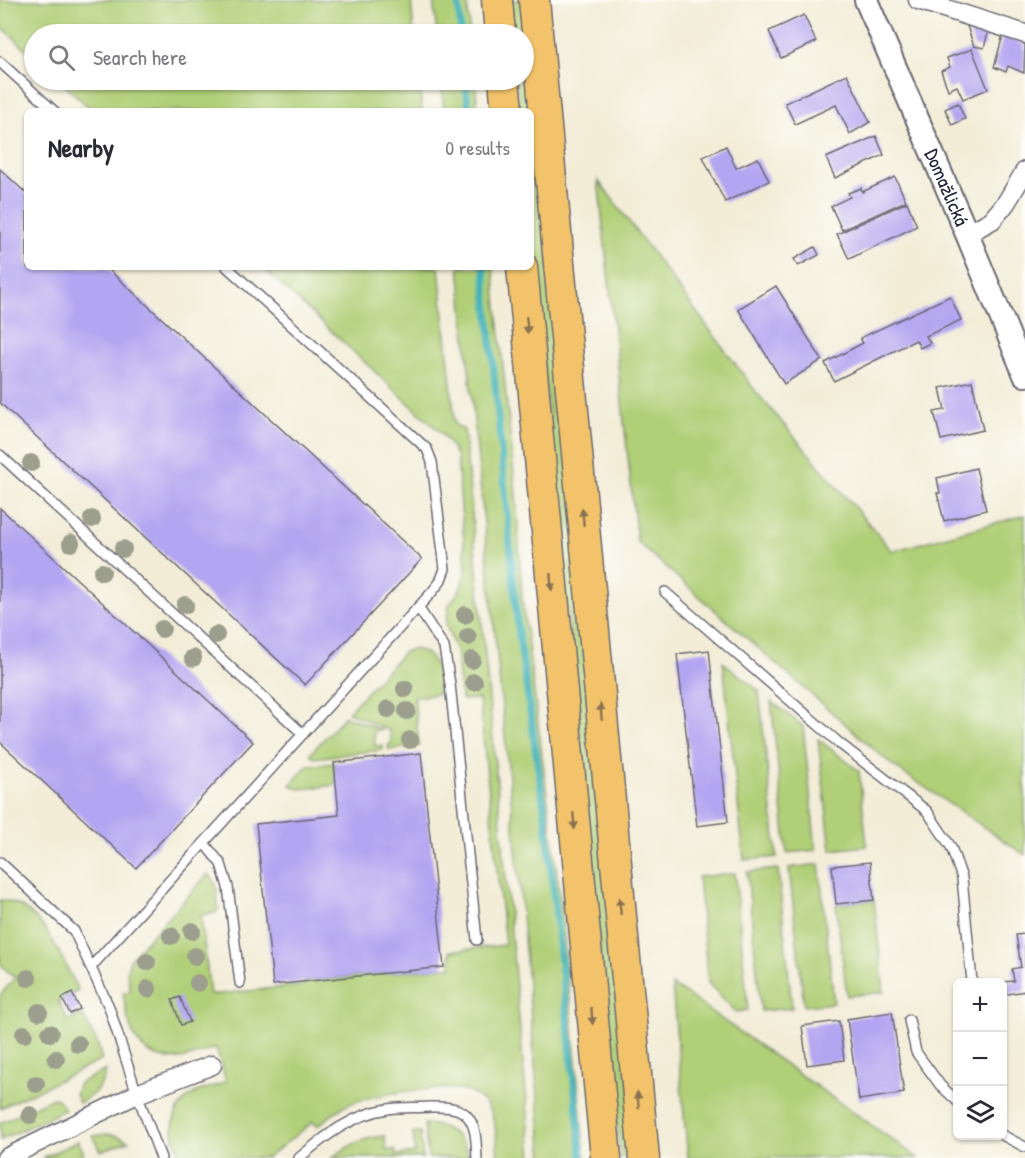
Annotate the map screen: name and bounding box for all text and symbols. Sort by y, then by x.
search box [24,24,534,90]
icon: search [45,41,78,74]
text: Search here [93,42,187,72]
text: Nearby [48,130,114,165]
text: 0 results [445,134,510,161]
street label: Domažlická [919,144,976,230]
one-way arrow [522,316,532,335]
one-way arrow [578,508,588,527]
one-way arrow [546,573,556,592]
one-way arrow [596,702,606,721]
one-way arrow [569,812,579,831]
one-way arrow [615,896,625,915]
map controls [953,978,1007,1140]
button: + [953,978,1007,1032]
one-way arrow [587,1006,597,1025]
button: − [953,1032,1007,1086]
button: layers [953,1086,1007,1140]
one-way arrow [633,1090,643,1109]

